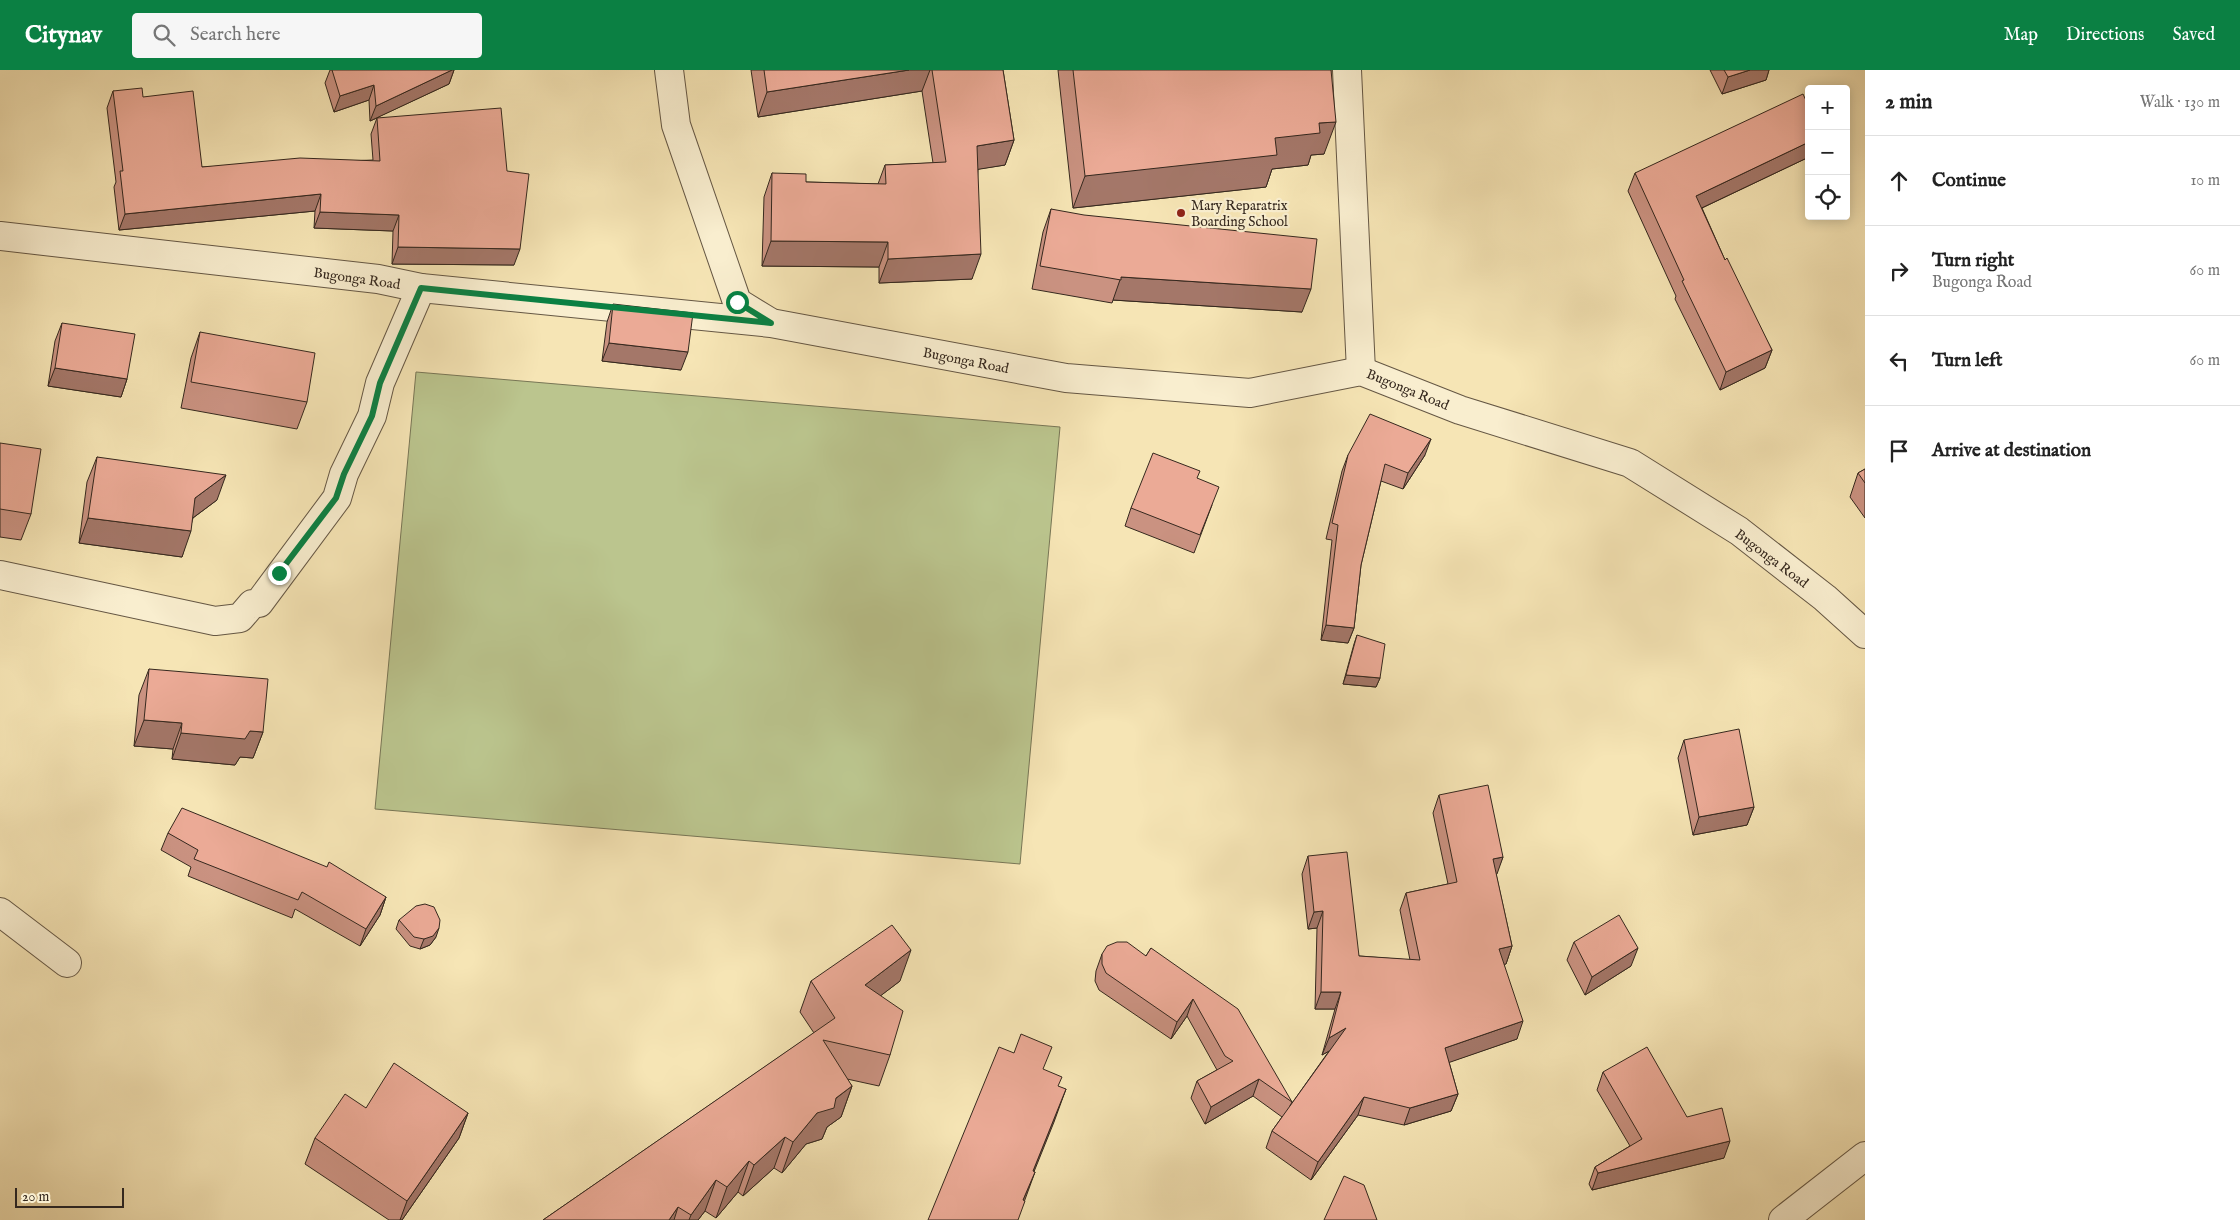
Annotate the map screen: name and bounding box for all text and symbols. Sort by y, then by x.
search box [132,13,482,58]
text: Citynav [25,20,102,51]
icon: search [150,21,178,49]
text: Search here [190,23,281,47]
text: Map [2004,24,2038,47]
text: Directions [2066,24,2144,47]
text: Saved [2172,24,2215,47]
map controls [1805,85,1850,220]
button: + [1805,85,1850,130]
text: 2 min [1885,89,1932,116]
text: Walk · 130 m [2140,93,2220,113]
button: − [1805,130,1850,175]
icon: ahead [1885,167,1913,195]
text: Continue [1932,169,2006,193]
text: 10 m [2190,171,2220,191]
button: locate [1805,175,1850,220]
place label: Mary Reparatrix Boarding School [1191,197,1288,231]
marker: Mary Reparatrix Boarding School [1175,207,1187,219]
text: Turn right [1932,249,2014,273]
icon: right [1885,257,1913,285]
text: 60 m [2190,261,2220,281]
street label: Bugonga Road [312,264,402,294]
text: Bugonga Road [1932,273,2032,293]
route start [726,291,749,314]
street label: Bugonga Road [921,344,1011,378]
icon: left [1885,347,1913,375]
text: Turn left [1932,349,2003,373]
text: 60 m [2190,351,2220,371]
street label: Bugonga Road [1364,365,1452,415]
icon: arrive [1885,437,1913,465]
text: Arrive at destination [1932,439,2091,463]
street label: Bugonga Road [1731,525,1812,593]
route end [268,562,291,585]
scale bar [15,1185,124,1208]
text: 20 m [22,1188,49,1206]

